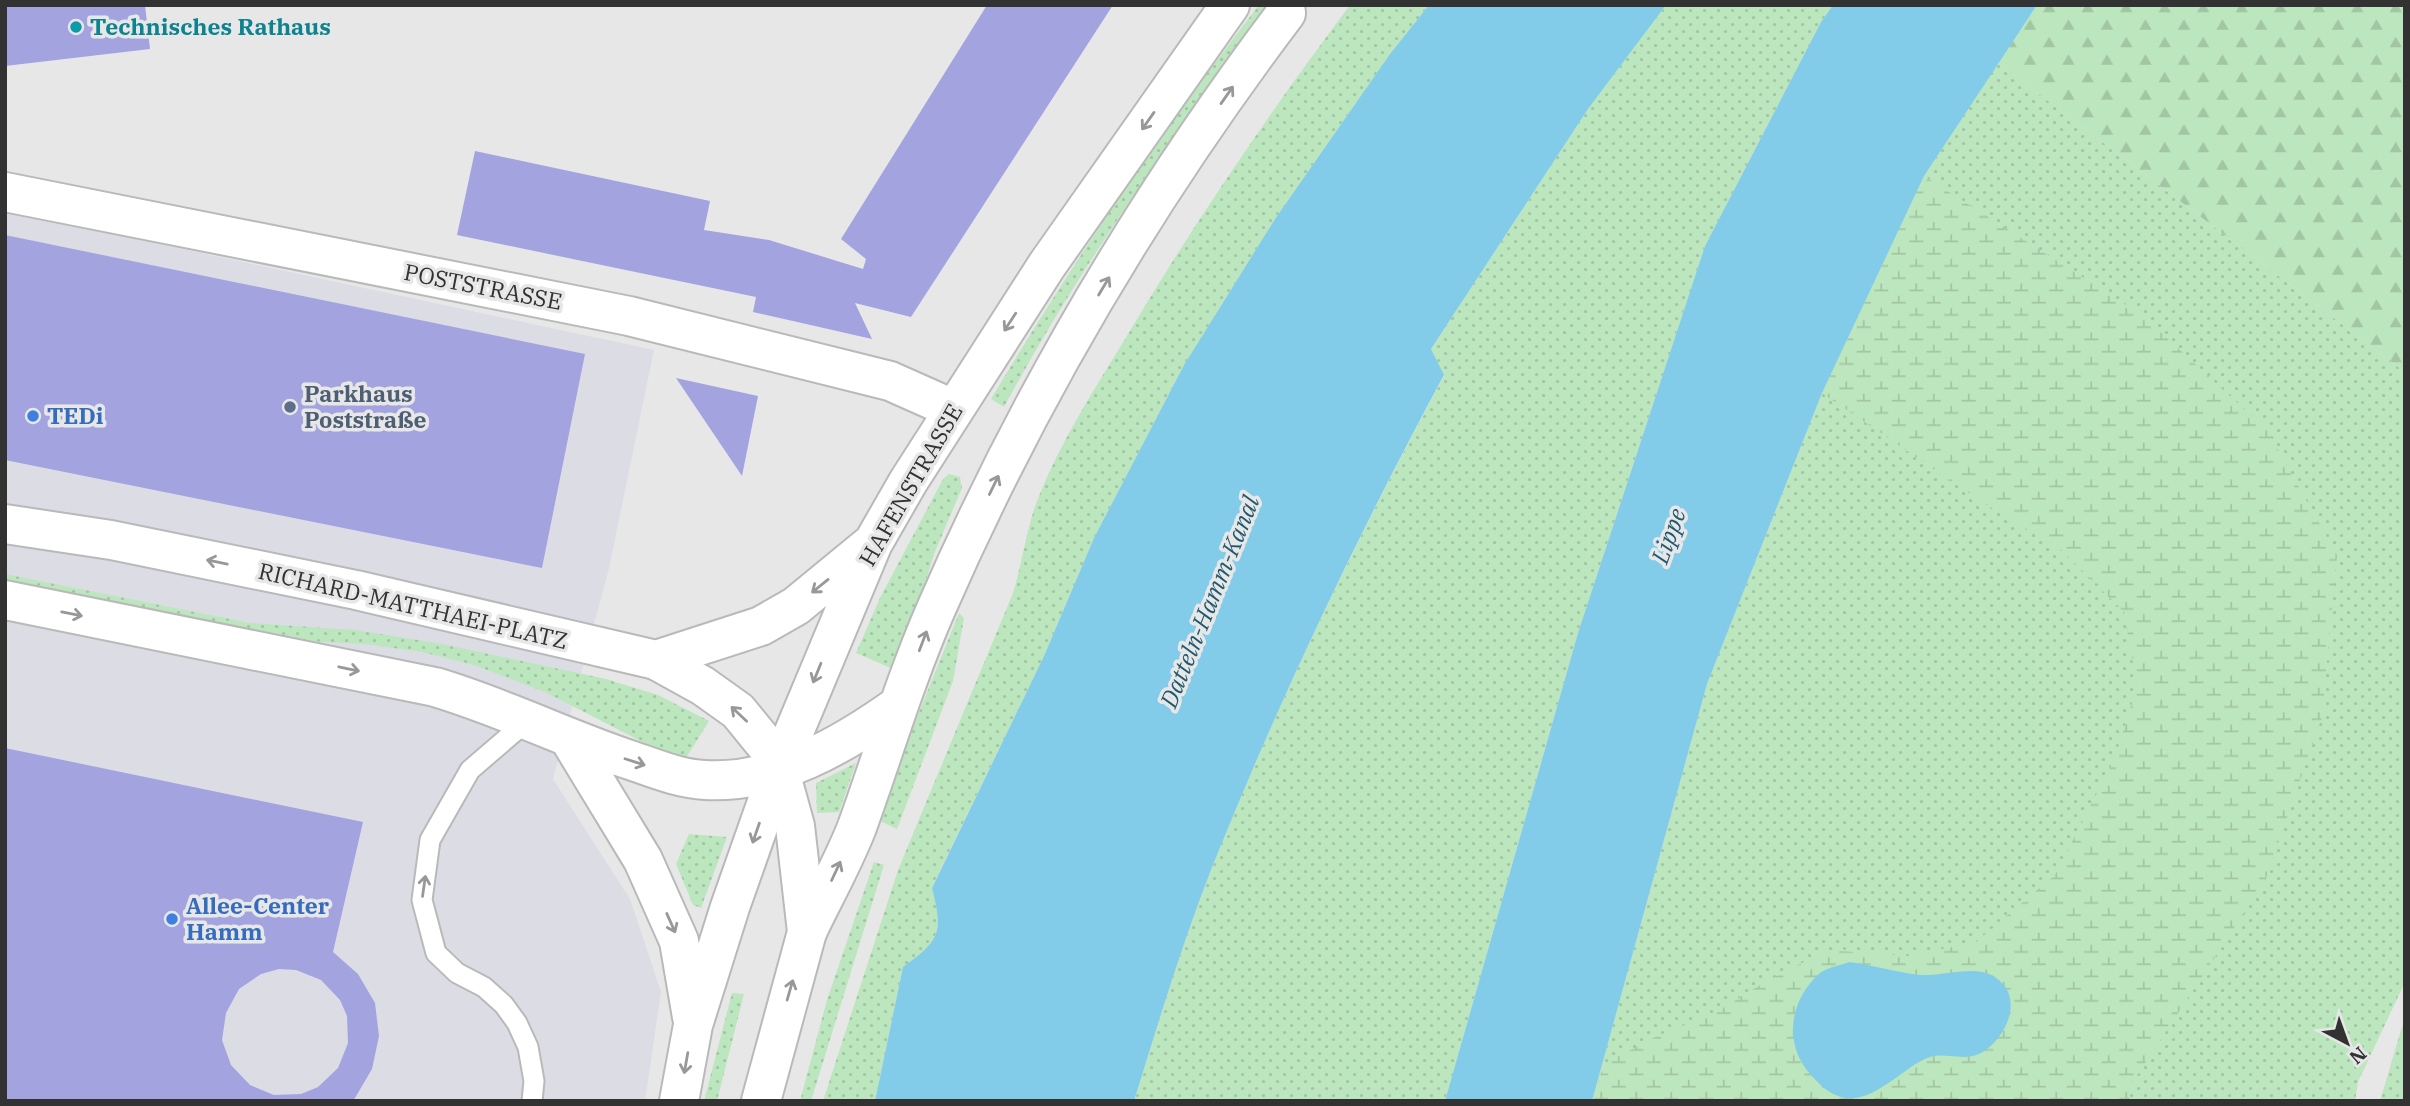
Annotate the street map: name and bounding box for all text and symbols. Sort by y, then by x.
place label: Technisches Rathaus [90,11,331,41]
marker: Technisches Rathaus [68,19,84,35]
one-way arrow [1220,86,1234,105]
one-way arrow [1141,111,1155,130]
street label: POSTSTRASSE [402,256,565,316]
one-way arrow [1097,277,1111,297]
one-way arrow [1002,312,1017,331]
place label: Parkhaus Poststraße [304,378,427,434]
street label: HAFENSTRASSE [852,398,969,571]
marker: Parkhaus Poststraße [282,399,298,415]
place label: TEDi [47,400,104,430]
marker: TEDi [25,408,41,424]
one-way arrow [988,475,1001,496]
water label: Datteln-Hamm-Kanal [1152,490,1267,713]
water label: Lippe [1643,503,1693,569]
one-way arrow [206,554,229,568]
street label: RICHARD-MATTHAEI-PLATZ [256,555,571,655]
one-way arrow [812,578,830,593]
one-way arrow [60,607,83,621]
one-way arrow [918,630,931,652]
one-way arrow [337,662,360,676]
one-way arrow [810,662,823,683]
one-way arrow [730,706,748,722]
one-way arrow [624,756,646,769]
one-way arrow [749,821,761,843]
one-way arrow [830,860,843,882]
one-way arrow [418,876,431,898]
place label: Allee-Center Hamm [186,890,330,946]
marker: Allee-Center Hamm [164,911,180,927]
one-way arrow [665,911,678,933]
one-way arrow [785,979,798,1001]
north arrow [2312,1008,2382,1078]
text: N [2345,1042,2372,1070]
one-way arrow [679,1051,693,1074]

